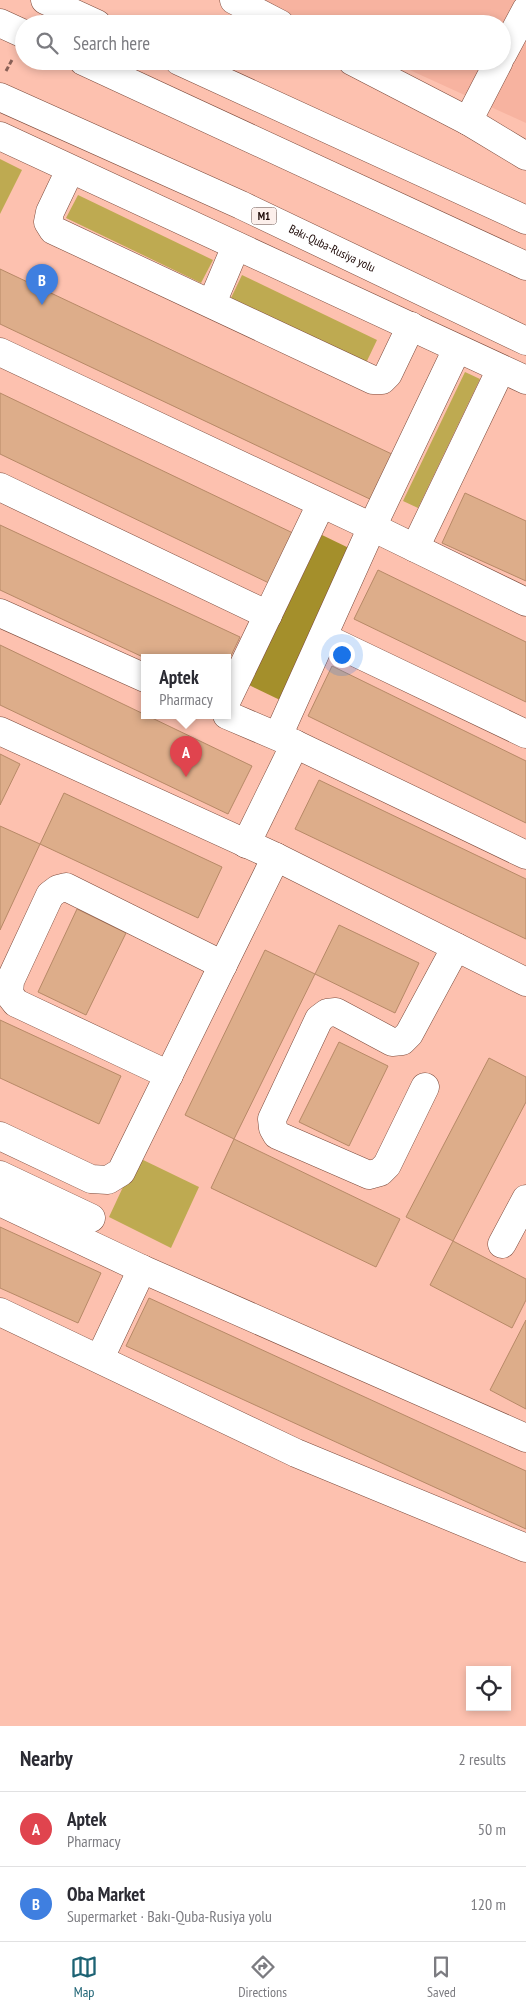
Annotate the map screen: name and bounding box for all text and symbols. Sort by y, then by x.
search box [15,15,511,70]
icon: search [33,29,61,57]
text: Search here [73,31,150,55]
road number: M1 [252,208,276,225]
street label: Bakı-Quba-Rusiya yolu [287,221,378,275]
pin: B [26,264,58,305]
your location [329,642,355,668]
popup [141,654,231,719]
text: Aptek [159,665,199,689]
text: Pharmacy [159,689,213,709]
pin: A [170,736,202,777]
map controls [466,1666,511,1711]
button: locate [466,1666,511,1711]
text: Nearby [20,1745,73,1772]
text: 2 results [459,1749,506,1769]
text: Aptek [67,1807,107,1831]
text: A [32,1819,40,1839]
text: 50 m [478,1819,506,1839]
text: Pharmacy [67,1831,120,1851]
text: Oba Market [67,1882,145,1906]
text: B [32,1894,40,1914]
text: 120 m [471,1894,506,1914]
text: Supermarket · Bakı-Quba-Rusiya yolu [67,1906,272,1926]
tab: Map [70,1953,98,2001]
tab: Directions [238,1953,287,2001]
tab: Saved [427,1953,456,2001]

